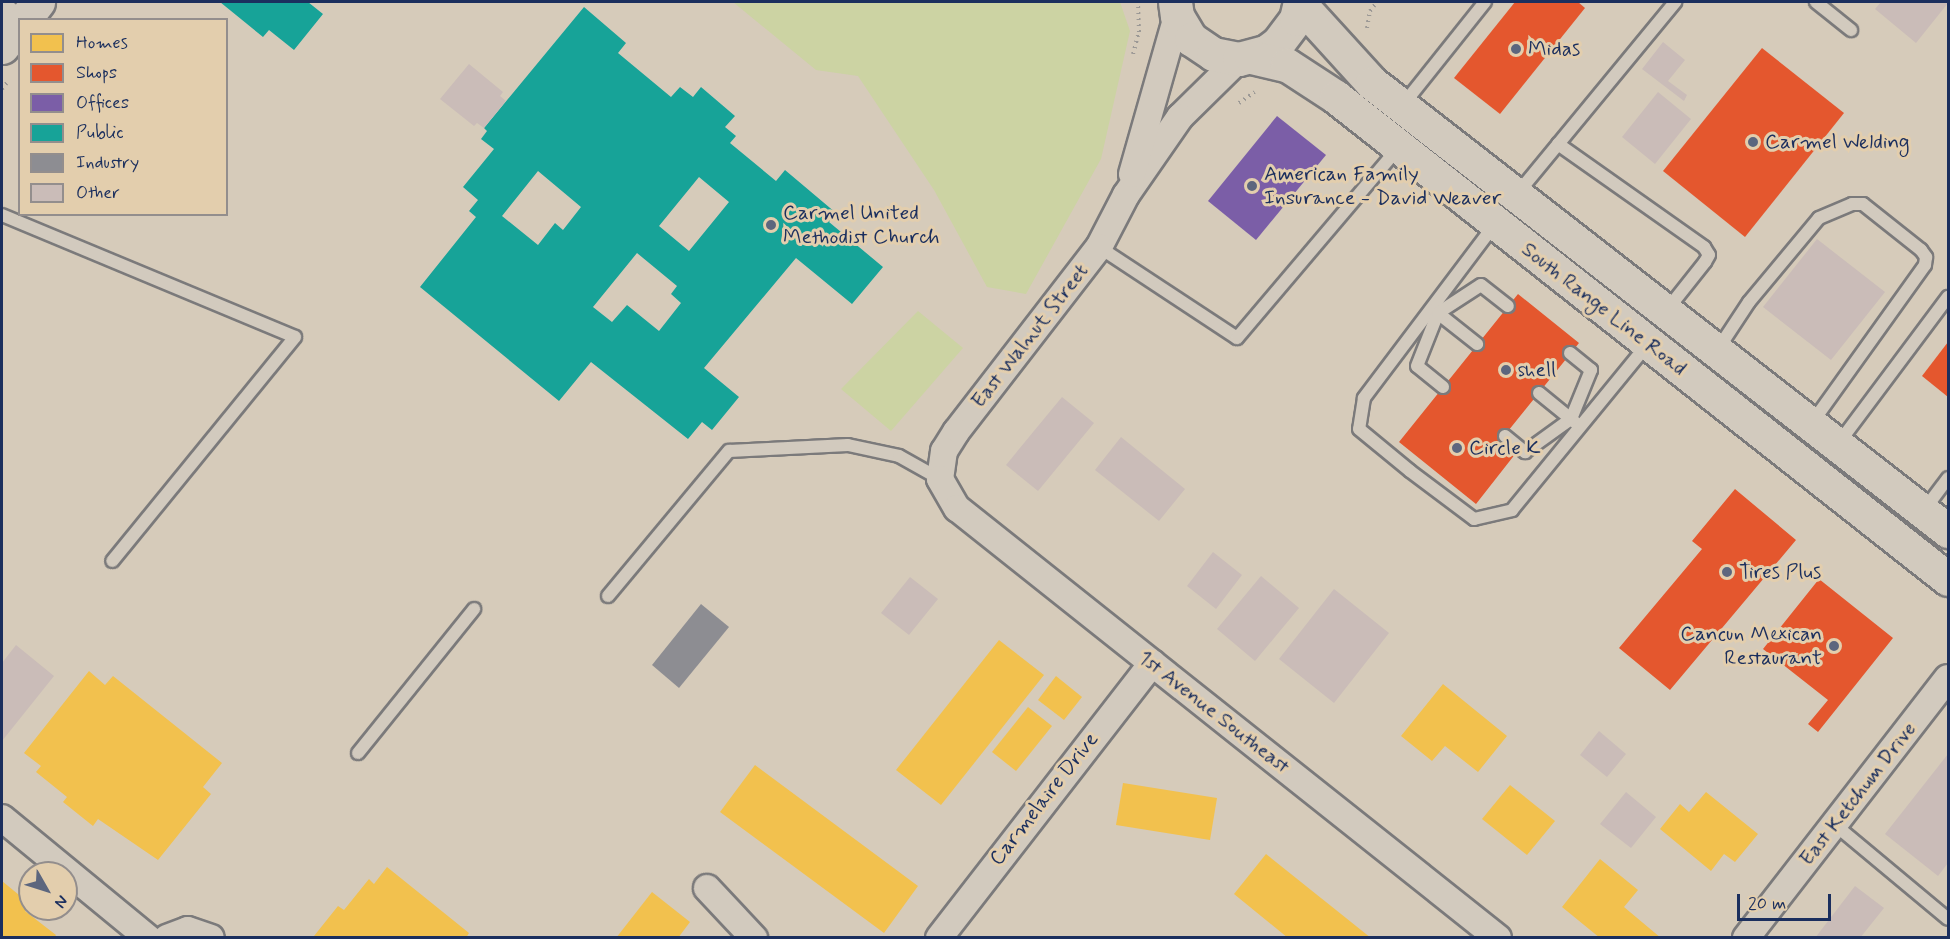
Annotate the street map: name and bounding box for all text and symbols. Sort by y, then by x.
legend [18,18,228,216]
text: Homes [76,31,128,55]
place label: Midas [1528,36,1580,62]
marker: Midas [1509,42,1523,56]
text: Shops [76,61,117,85]
text: Offices [76,91,129,115]
text: Public [76,121,124,145]
place label: Carmel Welding [1765,129,1912,155]
marker: Carmel Welding [1746,135,1760,149]
text: Industry [76,151,139,175]
place label: American Family Insurance - David Weaver [1264,161,1502,211]
marker: American Family Insurance - David Weaver [1245,179,1259,193]
text: Other [76,181,120,205]
place label: Carmel United Methodist Church [783,200,940,250]
marker: Carmel United Methodist Church [764,218,778,232]
street label: South Range Line Road [1518,238,1690,380]
street label: East Walnut Street [965,258,1095,414]
place label: shell [1518,357,1556,383]
marker: shell [1499,363,1513,377]
place label: Circle K [1469,435,1541,461]
marker: Circle K [1450,441,1464,455]
place label: Tires Plus [1739,559,1821,585]
marker: Tires Plus [1720,565,1734,579]
place label: Cancun Mexican Restaurant [1682,621,1822,671]
marker: Cancun Mexican Restaurant [1827,639,1841,653]
street label: 1st Avenue Southeast [1135,646,1293,778]
street label: East Ketchum Drive [1795,718,1921,870]
street label: Carmelaire Drive [985,729,1103,869]
north arrow [18,861,78,921]
scale bar [1740,882,1834,920]
text: N [49,891,72,912]
text: 20 m [1748,892,1786,916]

